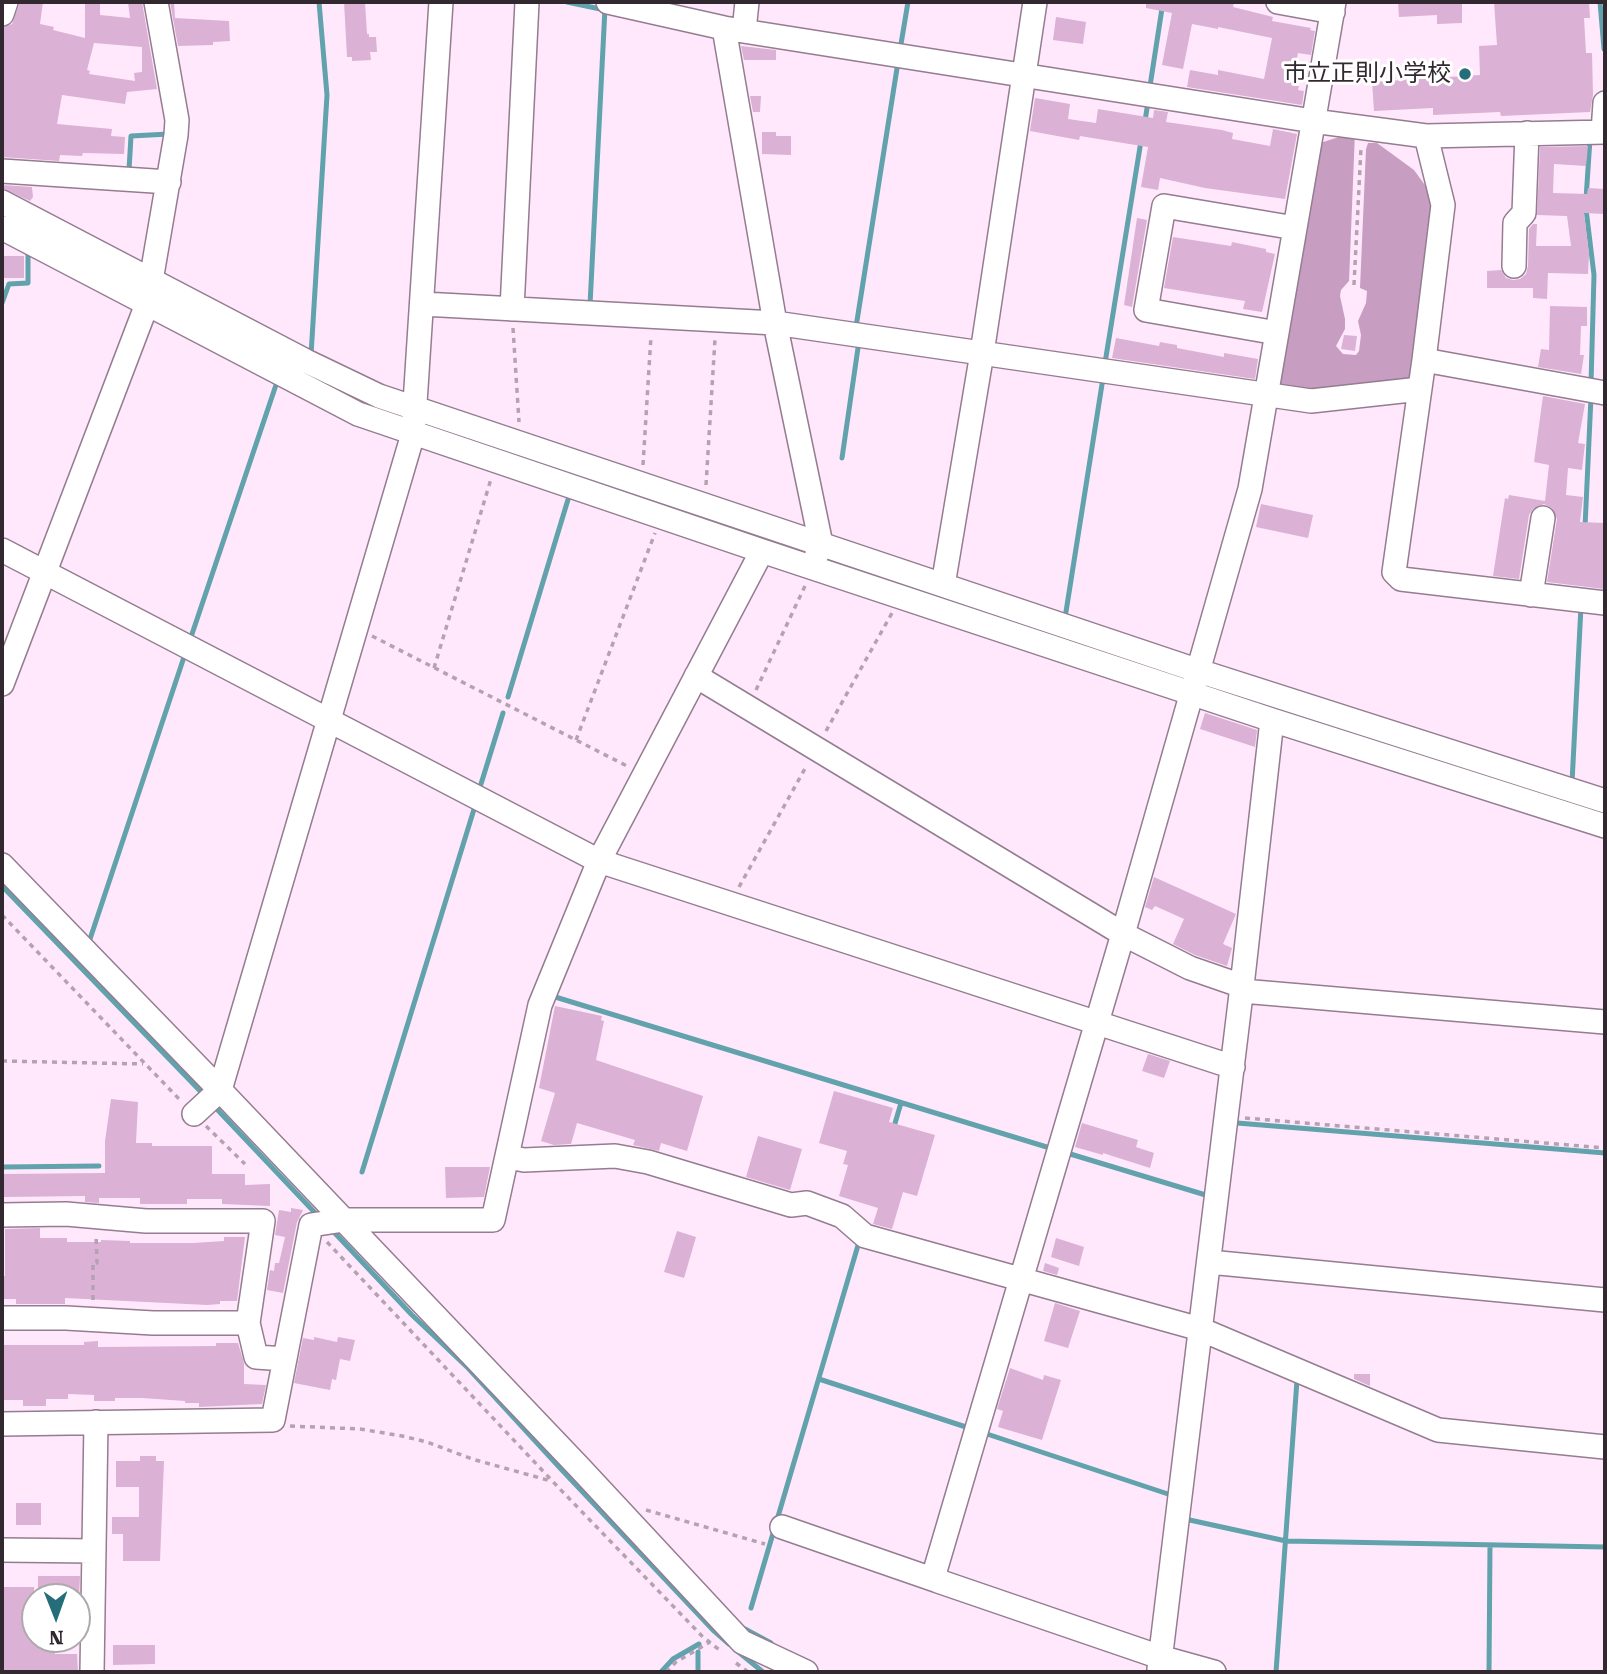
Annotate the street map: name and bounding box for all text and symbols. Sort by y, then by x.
place label: 市立正則小学校 [1283,60,1451,88]
marker: 市立正則小学校 [1457,66,1473,82]
north arrow [21,1583,91,1653]
text: N [49,1626,64,1649]

